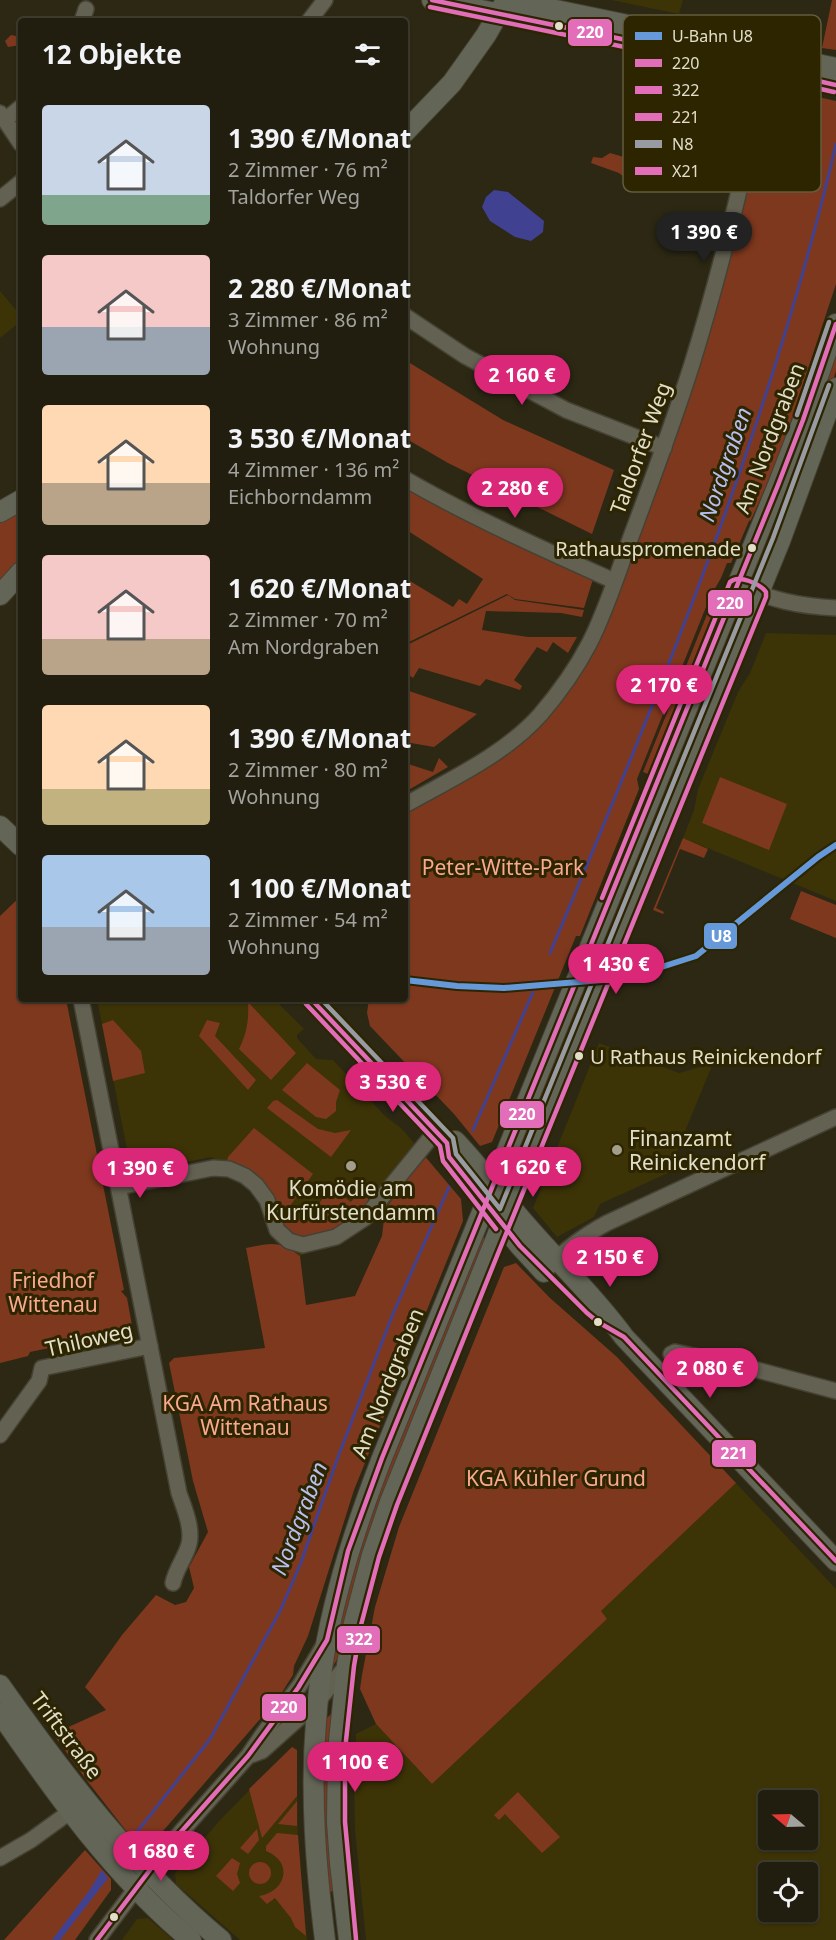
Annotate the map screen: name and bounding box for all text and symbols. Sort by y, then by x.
legend [623,15,821,192]
line badge: 220 [567,18,613,47]
unlabelled marker [553,20,565,32]
text: 220 [576,21,604,43]
text: U-Bahn U8 [672,25,753,47]
text: 12 Objekte [42,36,182,72]
icon: filters [351,38,384,71]
text: 220 [672,52,699,74]
text: 322 [672,79,699,101]
text: 221 [672,106,699,128]
text: 1 390 €/Monat [228,120,411,156]
icon: home [90,129,162,201]
text: N8 [672,133,693,155]
text: 2 Zimmer · 76 m² [228,156,388,183]
text: X21 [672,160,700,182]
text: Taldorfer Weg [228,183,360,210]
pin: 1 390 € [649,212,759,263]
text: 1 390 € [670,218,738,245]
text: 2 280 €/Monat [228,270,411,306]
icon: home [90,279,162,351]
text: 3 Zimmer · 86 m² [228,306,388,333]
text: Wohnung [228,333,320,360]
pin: 2 160 € [467,355,577,406]
street label: Am Nordgraben [727,359,811,517]
text: 2 160 € [488,361,556,388]
street label: Taldorfer Weg [603,378,677,518]
water label: Nordgraben [690,403,758,525]
text: 3 530 €/Monat [228,420,411,456]
icon: home [90,429,162,501]
text: 4 Zimmer · 136 m² [228,456,399,483]
pin: 2 280 € [460,468,570,519]
text: 2 280 € [481,474,549,501]
text: Eichborndamm [228,483,372,510]
place label: Rathauspromenade [555,535,741,562]
marker: Rathauspromenade [746,542,758,554]
text: 1 620 €/Monat [228,570,411,606]
icon: home [90,579,162,651]
line badge: 220 [707,589,753,617]
text: 220 [716,592,744,614]
text: 2 Zimmer · 70 m² [228,606,388,633]
text: Am Nordgraben [228,633,379,660]
pin: 2 170 € [609,665,719,716]
text: 2 170 € [630,671,698,698]
text: 1 390 €/Monat [228,720,411,756]
icon: home [90,729,162,801]
text: 2 Zimmer · 80 m² [228,756,388,783]
text: Wohnung [228,783,320,810]
park label: Peter-Witte-Park [422,853,585,881]
text: 1 100 €/Monat [228,870,411,906]
icon: home [90,879,162,951]
text: 2 Zimmer · 54 m² [228,906,388,933]
line badge: U8 [703,922,738,950]
text: U8 [710,925,732,947]
text: Wohnung [228,933,320,960]
pin: 1 430 € [561,944,671,995]
text: 1 430 € [582,950,650,977]
place label: U Rathaus Reinickendorf [590,1043,822,1070]
marker: U Rathaus Reinickendorf [573,1050,585,1062]
pin: 3 530 € [338,1062,448,1113]
text: 3 530 € [359,1068,427,1095]
line badge: 220 [499,1100,545,1129]
text: 220 [508,1103,536,1125]
place label: Finanzamt Reinickendorf [629,1124,767,1176]
marker: Finanzamt Reinickendorf [610,1143,624,1157]
pin: 1 620 € [478,1147,588,1198]
pin: 1 390 € [85,1148,195,1199]
text: 1 620 € [499,1153,567,1180]
text: 1 390 € [106,1154,174,1181]
marker: Komödie am Kurfürstendamm [344,1159,358,1173]
place label: Komödie am Kurfürstendamm [266,1174,436,1226]
pin: 2 150 € [555,1237,665,1288]
text: 2 150 € [576,1243,644,1270]
park label: Friedhof Wittenau [8,1266,98,1318]
street label: Am Nordgraben [344,1304,430,1462]
street label: Thiloweg [42,1315,136,1363]
unlabelled marker [592,1316,604,1328]
pin: 2 080 € [655,1348,765,1399]
text: 2 080 € [676,1354,744,1381]
park label: KGA Am Rathaus Wittenau [162,1389,328,1441]
line badge: 221 [711,1439,757,1468]
text: 221 [720,1442,748,1464]
water label: Nordgraben [263,1457,333,1579]
park label: KGA Kühler Grund [466,1464,646,1492]
line badge: 322 [336,1625,381,1654]
text: 322 [345,1628,373,1650]
street label: Triftstraße [25,1686,109,1784]
line badge: 220 [261,1693,307,1722]
text: 220 [270,1696,298,1718]
pin: 1 100 € [300,1742,410,1793]
text: 1 100 € [321,1748,389,1775]
north arrow [758,1790,818,1850]
map controls [758,1790,818,1922]
pin: 1 680 € [106,1831,216,1882]
text: 1 680 € [127,1837,195,1864]
button: locate [758,1862,818,1922]
unlabelled marker [108,1911,120,1923]

